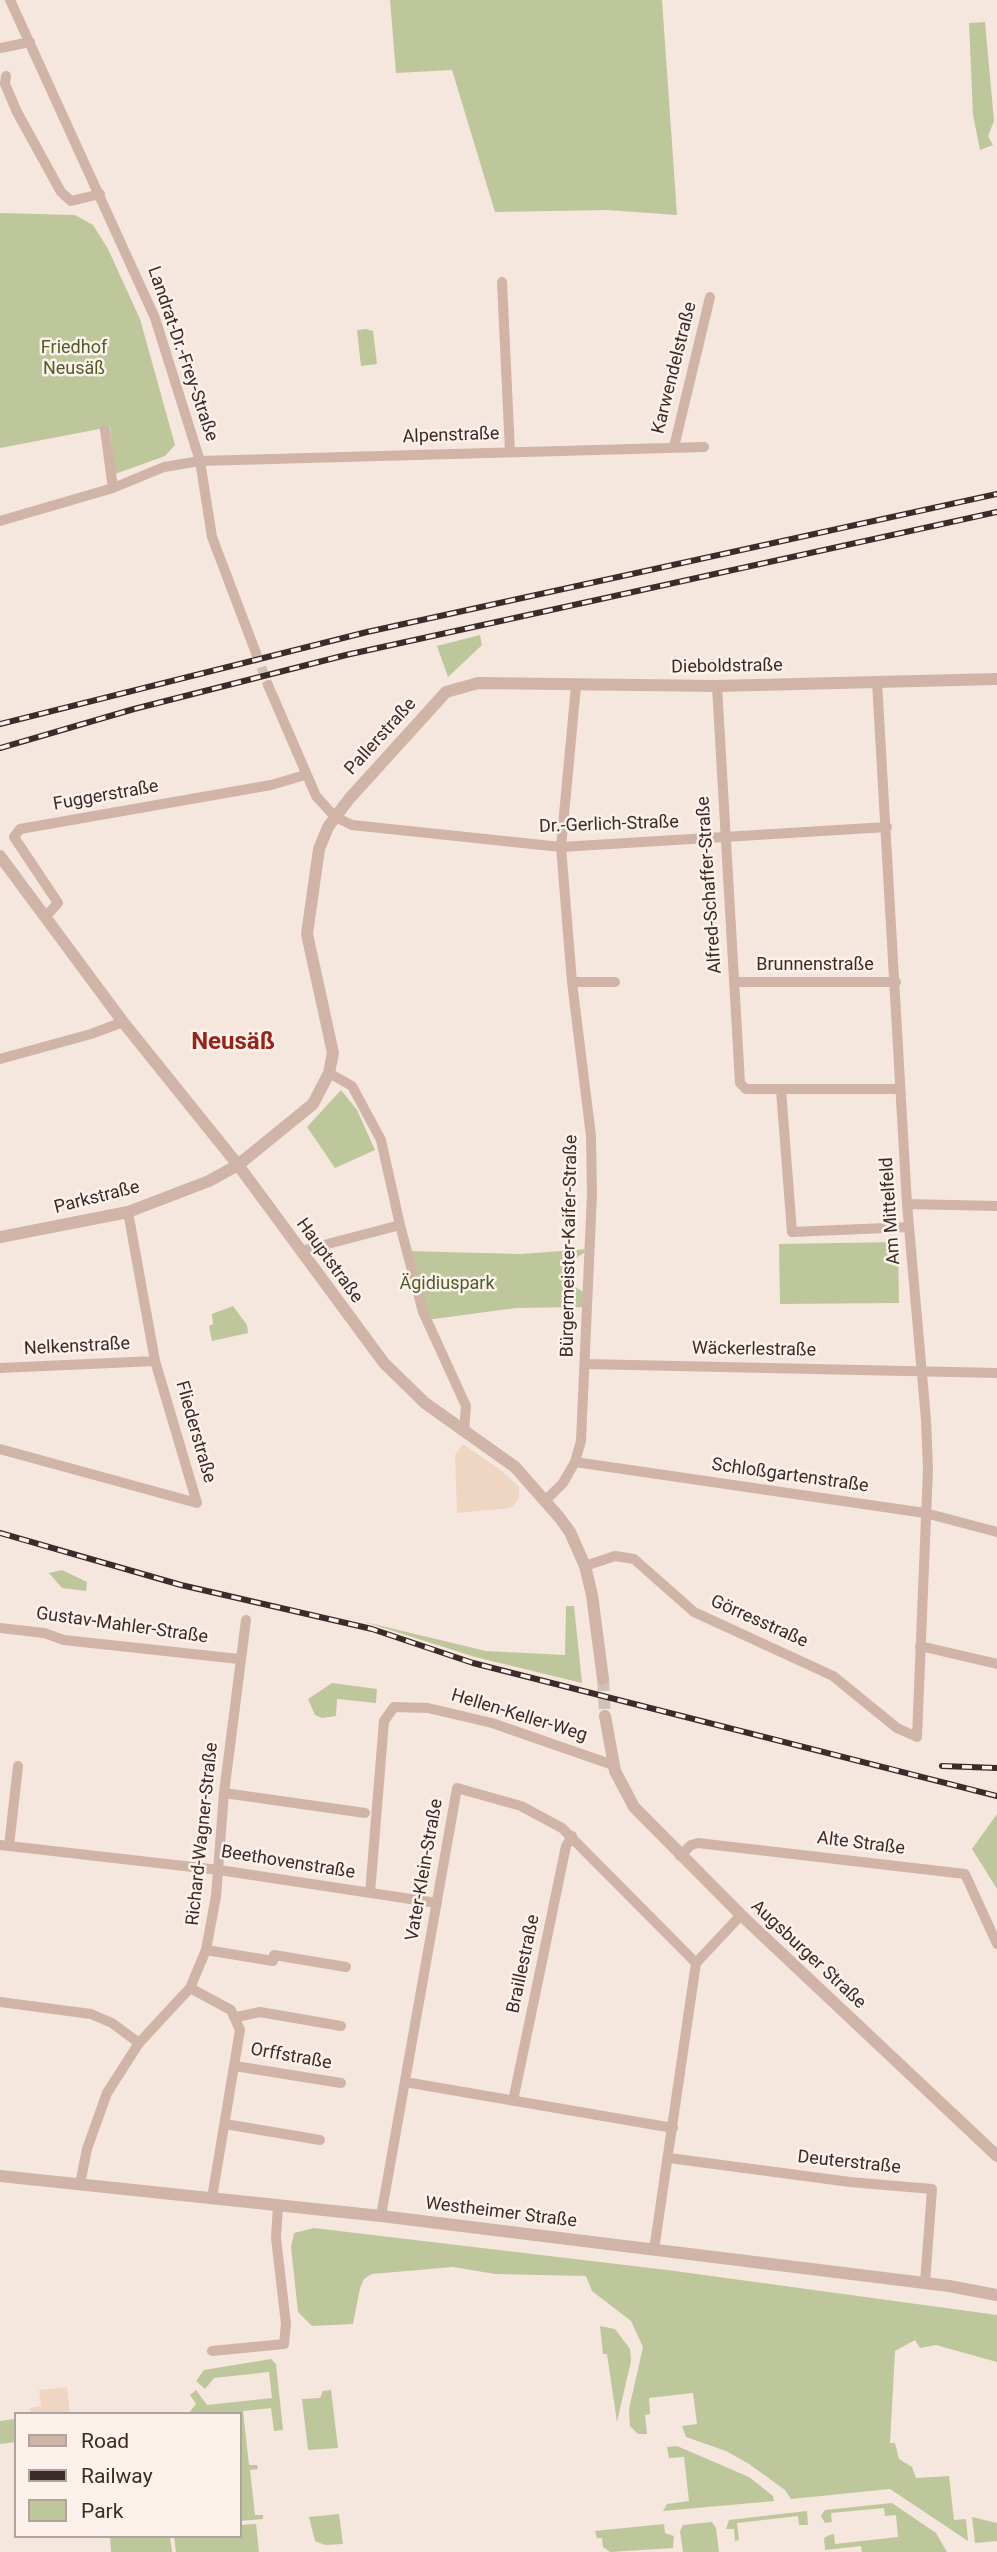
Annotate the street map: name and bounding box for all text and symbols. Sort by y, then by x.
street label: Landrat-Dr.-Frey-Straße [142,264,222,444]
street label: Karwendelstraße [648,300,702,436]
park label: Friedhof Neusäß [41,337,107,380]
street label: Alpenstraße [402,424,500,448]
street label: Dieboldstraße [671,655,783,679]
street label: Pallerstraße [341,694,421,780]
street label: Fuggerstraße [52,776,160,816]
street label: Alfred-Schaffer-Straße [693,795,727,975]
street label: Dr.-Gerlich-Straße [539,812,679,838]
street label: Brunnenstraße [756,954,874,976]
district label: Neusäß [191,1029,275,1057]
street label: Bürgermeister-Kaifer-Straße [557,1134,583,1358]
street label: Am Mittelfeld [876,1156,906,1266]
street label: Parkstraße [52,1177,142,1219]
street label: Hauptstraße [291,1214,367,1308]
park label: Ägidiuspark [399,1273,495,1295]
street label: Nelkenstraße [23,1333,131,1361]
street label: Wäckerlestraße [692,1338,816,1362]
street label: Fliederstraße [170,1379,220,1485]
street label: Schloßgartenstraße [710,1454,870,1498]
street label: Görresstraße [707,1591,811,1653]
street label: Gustav-Mahler-Straße [35,1603,209,1649]
street label: Hellen-Keller-Weg [448,1685,590,1747]
street label: Richard-Wagner-Straße [183,1741,223,1927]
street label: Vater-Klein-Straße [402,1797,448,1943]
street label: Alte Straße [816,1828,906,1860]
street label: Beethovenstraße [219,1842,357,1884]
street label: Augsburger Straße [746,1896,870,2014]
street label: Braillestraße [503,1913,545,2015]
street label: Orffstraße [249,2039,333,2075]
street label: Deuterstraße [796,2147,902,2179]
street label: Westheimer Straße [424,2193,578,2233]
legend [14,2412,242,2538]
text: Road [81,2429,129,2453]
text: Railway [81,2464,153,2488]
text: Park [81,2499,123,2523]

